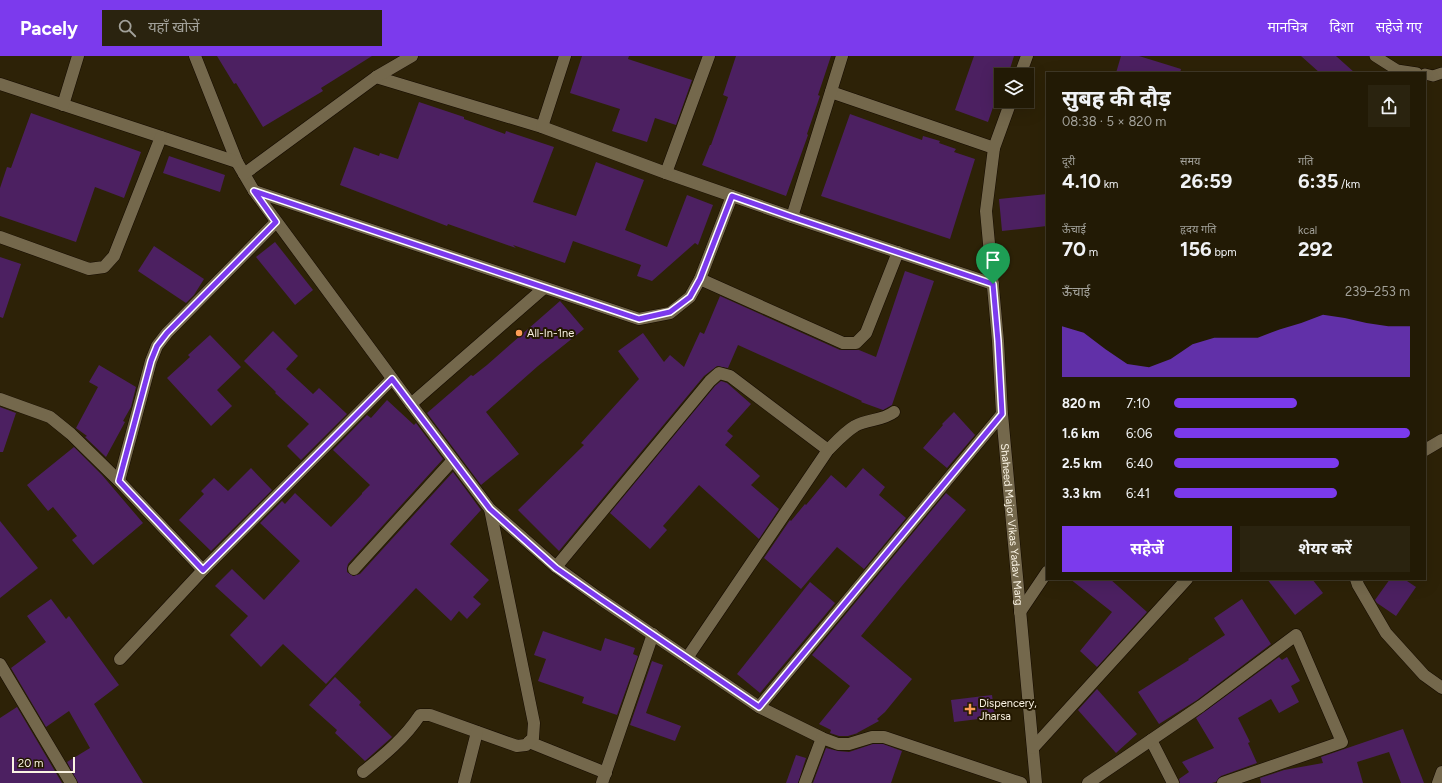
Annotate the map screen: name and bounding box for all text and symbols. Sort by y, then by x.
search box [102,10,382,46]
text: Pacely [20,17,78,40]
icon: search [116,17,138,39]
text: यहाँ खोजें [148,18,199,36]
text: मानचित्र [1267,19,1307,36]
text: दिशा [1329,19,1354,36]
text: सहेजे गए [1376,19,1422,36]
map controls [994,68,1034,108]
button: layers [994,68,1034,108]
text: सुबह की दौड़ [1062,85,1171,112]
button: share [1368,85,1410,127]
text: 08:38 · 5 × 820 m [1062,114,1166,129]
text: दूरी [1062,155,1075,168]
text: समय [1180,155,1200,168]
text: गति [1298,155,1313,168]
text: 4.10 [1062,169,1101,193]
text: 26:59 [1180,169,1232,193]
text: 6:35 [1298,169,1338,193]
text: km [1101,178,1118,191]
text: /km [1338,178,1360,191]
text: ऊँचाई [1062,223,1086,236]
text: हृदय गति [1180,223,1216,236]
text: kcal [1298,224,1317,237]
text: 70 [1062,237,1086,261]
text: 156 [1180,237,1212,261]
text: 292 [1298,237,1333,261]
pin [976,243,1010,284]
text: m [1086,246,1098,259]
text: bpm [1212,246,1237,259]
icon: arrive [982,249,1004,271]
text: ऊँचाई [1062,284,1090,299]
text: 239–253 m [1345,284,1410,299]
place label: All-In-1ne [527,327,574,340]
marker: All-In-1ne [514,328,524,338]
text: 820 m [1062,396,1100,411]
text: 7:10 [1126,396,1150,411]
text: 1.6 km [1062,426,1100,441]
text: 6:06 [1126,426,1152,441]
street label: Shaheed Major Vikas Yadav Marg [998,443,1026,606]
text: 2.5 km [1062,456,1102,471]
text: 6:40 [1126,456,1153,471]
text: 3.3 km [1062,486,1101,501]
text: 6:41 [1126,486,1150,501]
button: सहेजें [1062,526,1232,572]
button: शेयर करें [1240,526,1410,572]
place label: Dispencery, Jharsa [979,697,1037,723]
marker: Dispencery, Jharsa [964,703,976,715]
scale bar [12,755,75,774]
text: 20 m [18,757,43,770]

